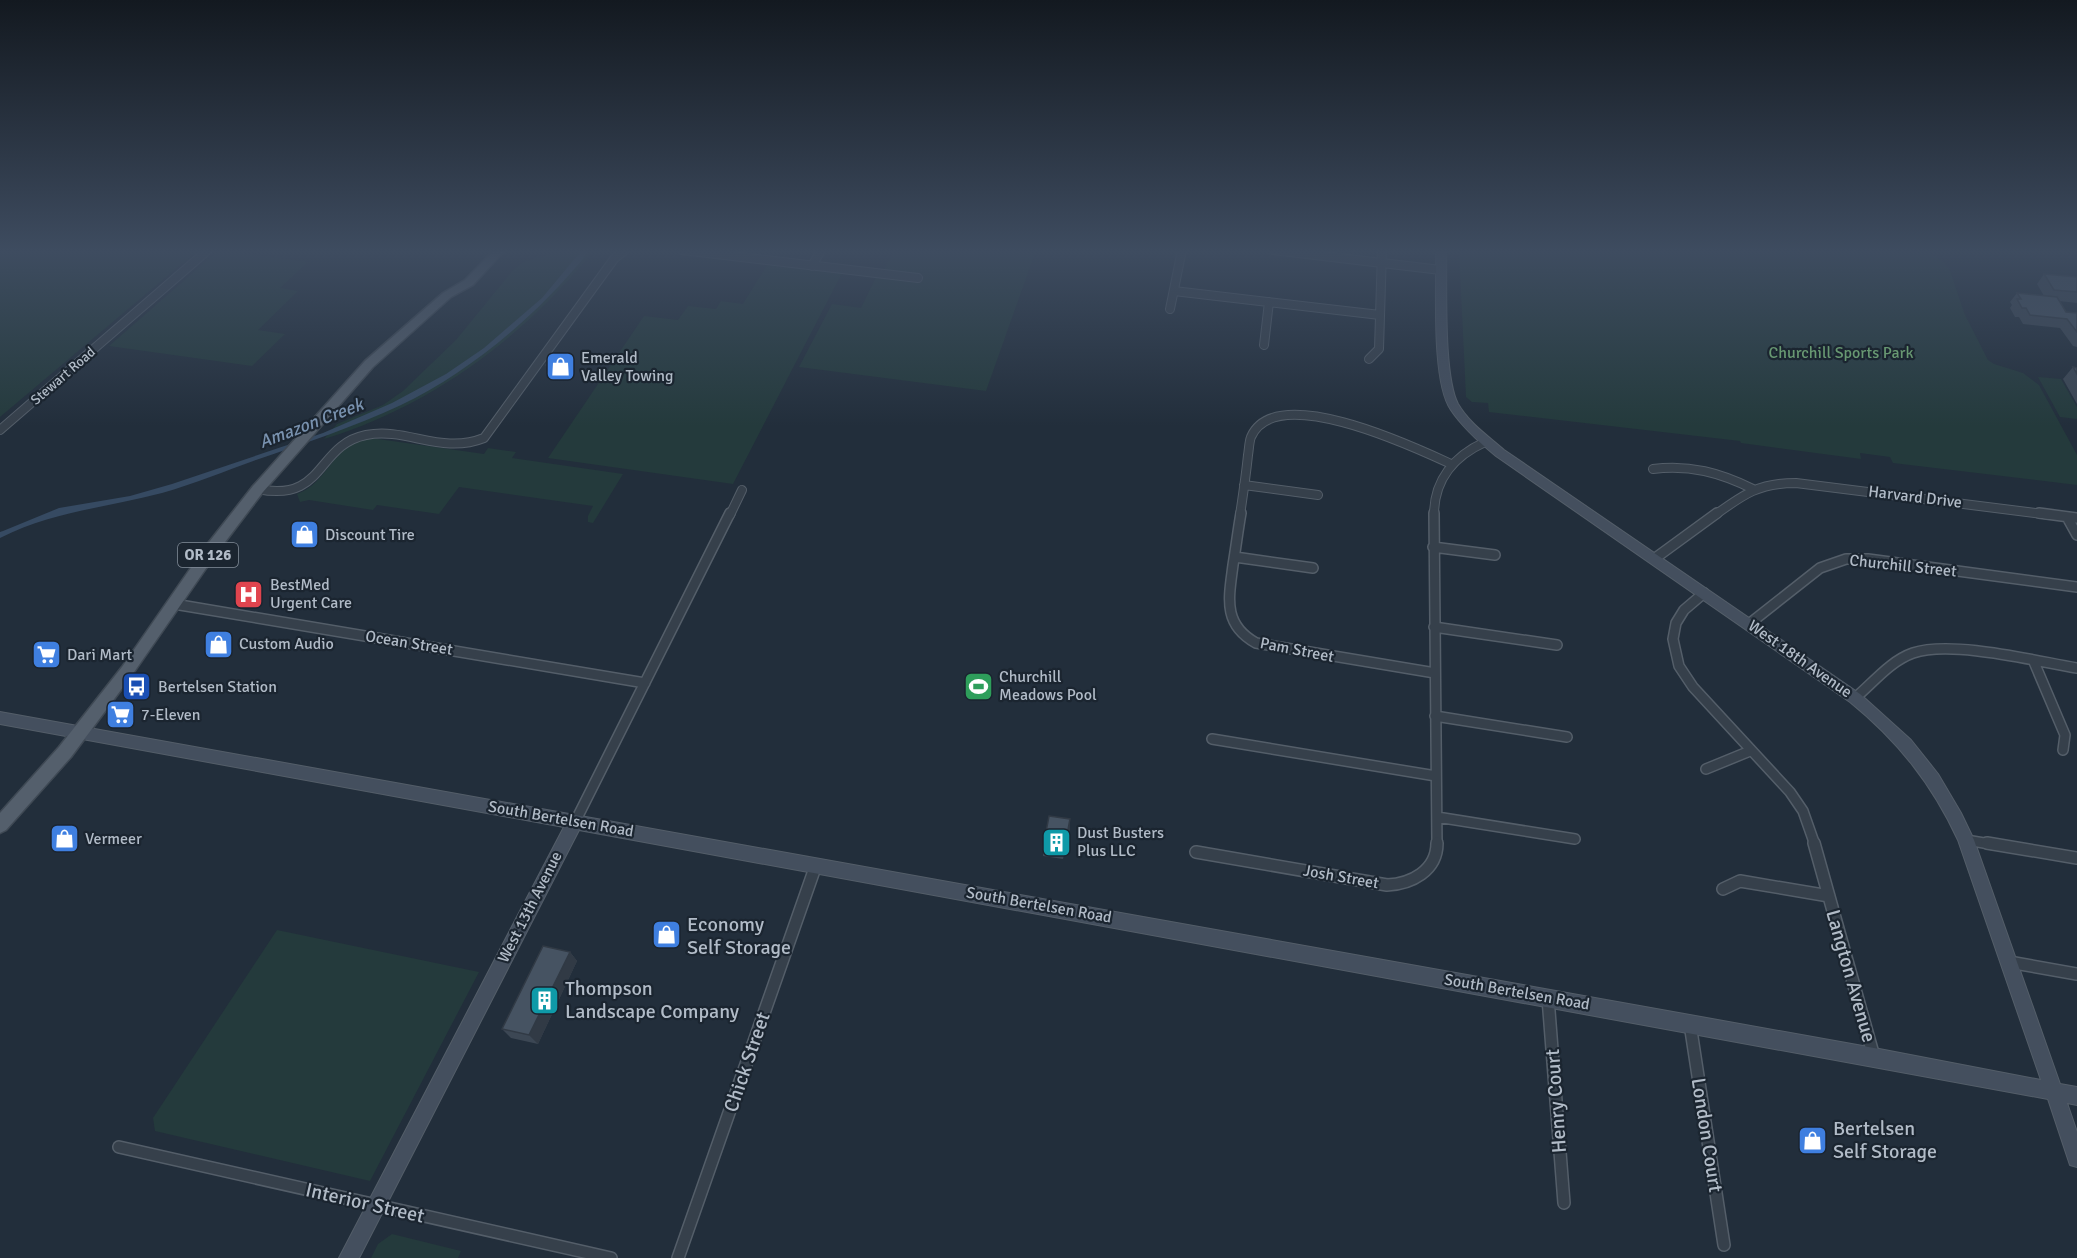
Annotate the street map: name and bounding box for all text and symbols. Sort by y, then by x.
street label: Stewart Road [27,343,99,409]
park label: Churchill Sports Park [1769,343,1913,363]
place label: Emerald Valley Towing [581,348,674,386]
shop icon: Emerald Valley Towing [544,351,576,383]
water label: Amazon Creek [256,392,368,453]
street label: Harvard Drive [1867,481,1963,513]
shop icon: Discount Tire [288,519,320,551]
place label: Discount Tire [325,525,415,545]
road number: OR 126 [178,543,238,567]
street label: Churchill Street [1848,550,1958,582]
place label: BestMed Urgent Care [270,575,352,613]
hospital icon: BestMed Urgent Care [233,578,265,610]
street label: West 18th Avenue [1744,616,1856,702]
street label: Ocean Street [364,626,454,660]
shop icon: Custom Audio [202,628,234,660]
street label: Pam Street [1258,633,1336,667]
place label: Custom Audio [239,634,334,654]
supermarket icon: Dari Mart [30,639,62,671]
place label: Dari Mart [67,645,133,665]
place label: Churchill Meadows Pool [999,667,1097,705]
sports icon: Churchill Meadows Pool [962,670,994,702]
bus stop icon: Bertelsen Station [121,671,153,703]
place label: Bertelsen Station [158,677,277,697]
supermarket icon: 7-Eleven [104,699,136,731]
place label: 7-Eleven [141,705,200,725]
street label: South Bertelsen Road [487,796,635,842]
shop icon: Vermeer [48,823,80,855]
place label: Dust Busters Plus LLC [1077,823,1164,861]
building icon: Dust Busters Plus LLC [1040,826,1072,858]
place label: Vermeer [85,829,142,849]
street label: West 13th Avenue [493,848,567,966]
street label: Josh Street [1302,861,1381,894]
street label: South Bertelsen Road [965,882,1113,928]
street label: Langton Avenue [1820,907,1882,1045]
place label: Economy Self Storage [687,912,791,960]
shop icon: Economy Self Storage [650,919,682,951]
street label: South Bertelsen Road [1443,969,1591,1015]
place label: Thompson Landscape Company [565,976,740,1024]
building icon: Thompson Landscape Company [528,984,560,1016]
street label: Chick Street [718,1009,776,1115]
street label: Henry Court [1540,1048,1572,1154]
street label: London Court [1686,1076,1728,1194]
place label: Bertelsen Self Storage [1833,1116,1937,1164]
shop icon: Bertelsen Self Storage [1796,1124,1828,1156]
street label: Interior Street [303,1177,427,1229]

